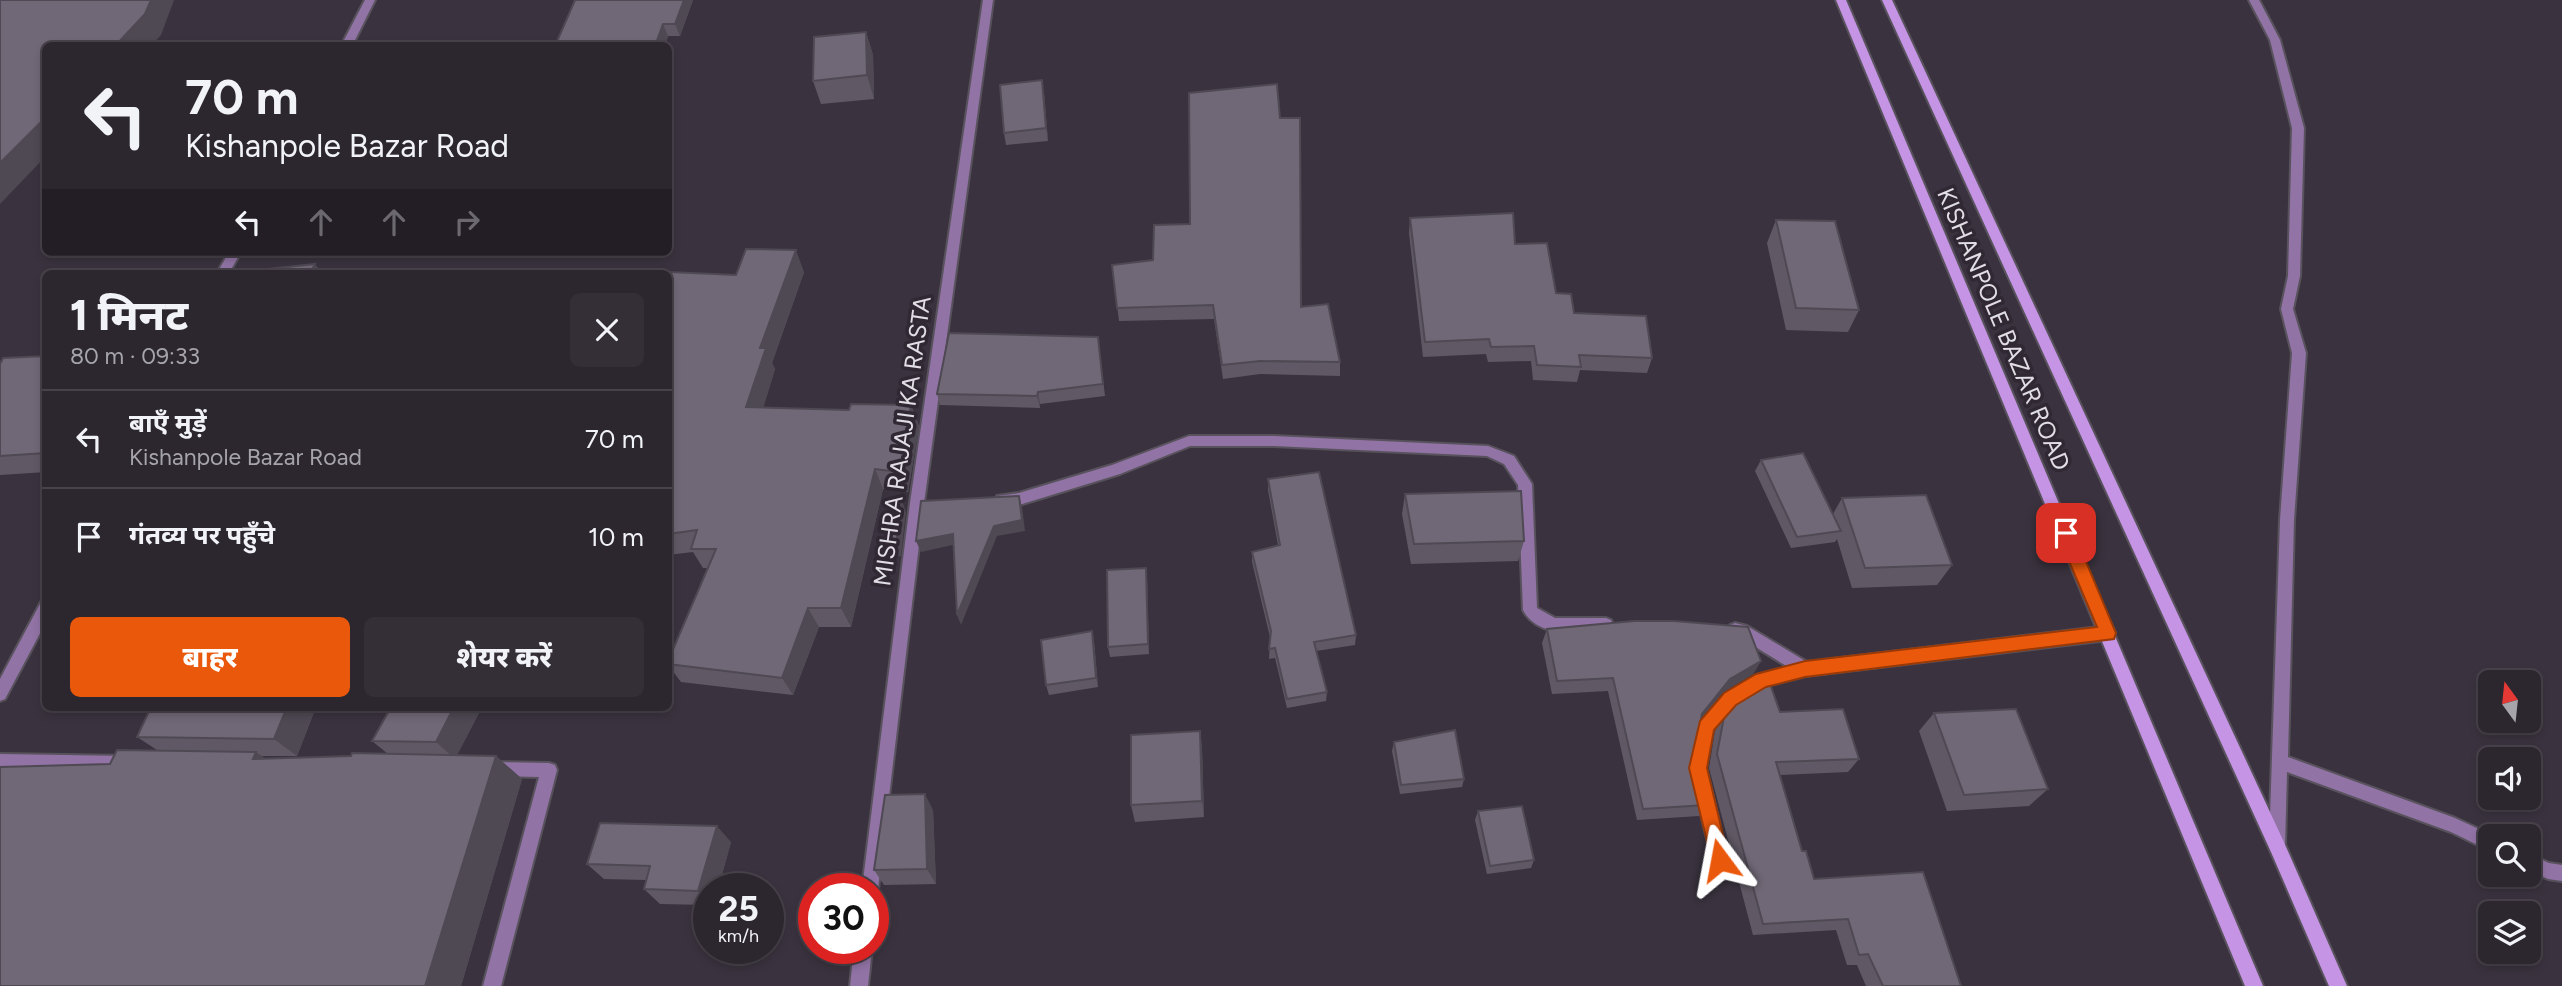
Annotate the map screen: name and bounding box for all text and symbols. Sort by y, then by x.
text: 70 m [185,67,298,126]
icon: left [70,70,161,161]
text: Kishanpole Bazar Road [185,127,509,165]
street label: KISHANPOLE BAZAR ROAD [1931,184,2077,474]
icon: left [229,203,267,241]
icon: ahead [302,203,340,241]
icon: ahead [375,203,413,241]
icon: right [448,203,486,241]
text: 1 मिनट [70,290,188,341]
button: close [570,293,644,367]
street label: MISHRA RAJAJI KA RASTA [867,294,937,588]
text: 80 m · 09:33 [70,342,200,370]
text: बाएँ मुड़ें [129,407,206,439]
icon: left [70,420,108,458]
text: 70 m [585,423,644,455]
text: Kishanpole Bazar Road [129,443,362,471]
pin [2036,503,2096,563]
icon: arrive [2047,514,2085,552]
icon: arrive [70,518,108,556]
text: गंतव्य पर पहुँचे [129,519,275,551]
text: 10 m [588,521,644,553]
button: बाहर [70,617,350,697]
button: शेयर करें [364,617,644,697]
north arrow [2478,670,2541,733]
map controls [2478,670,2541,964]
button: sound [2478,747,2541,810]
position arrow [1683,823,1757,897]
button: search [2478,824,2541,887]
speed limit sign: 30 [798,873,889,964]
text: 25 [718,888,759,930]
button: layers [2478,901,2541,964]
text: km/h [718,925,759,947]

